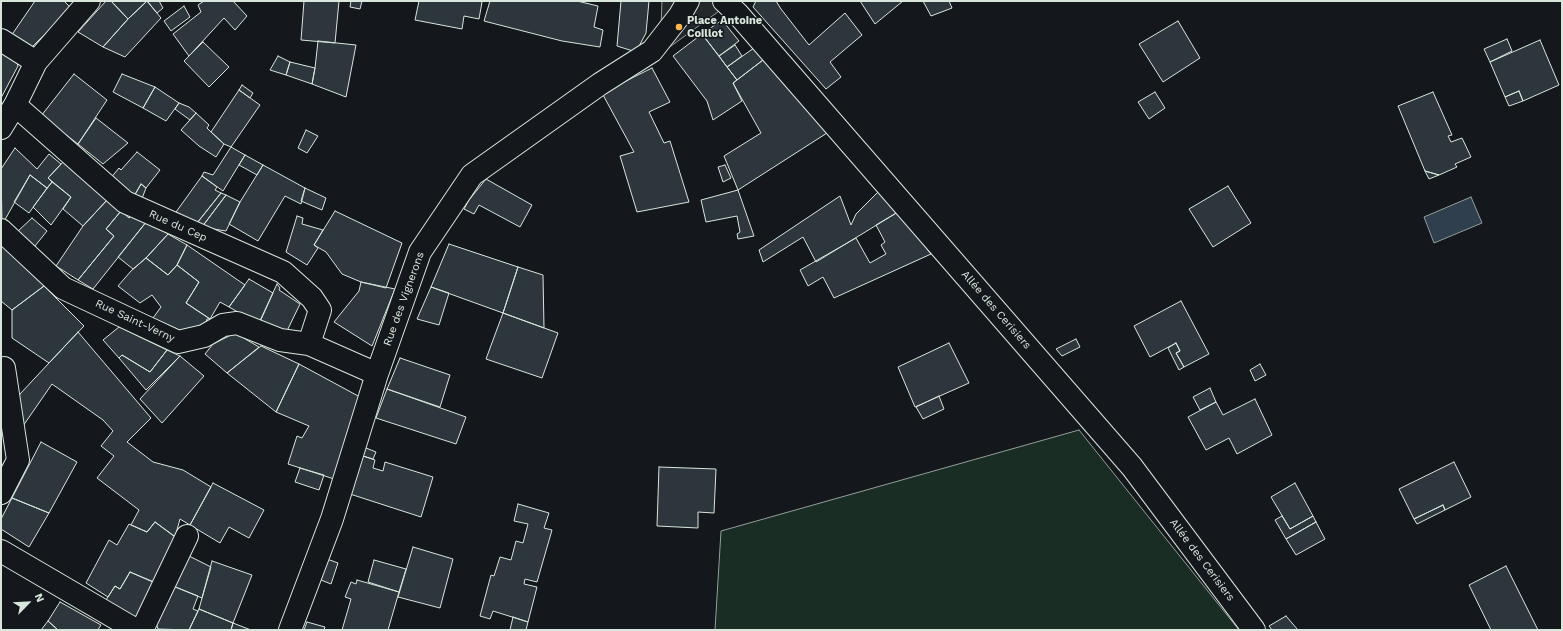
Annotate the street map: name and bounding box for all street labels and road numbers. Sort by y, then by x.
street label: Rue du Cep [147,207,209,245]
street label: Rue des Vignerons [381,250,427,348]
street label: Allée des Cerisiers [958,268,1034,352]
street label: Rue Saint-Verny [93,297,177,345]
street label: Allée des Cerisiers [1167,516,1237,604]

